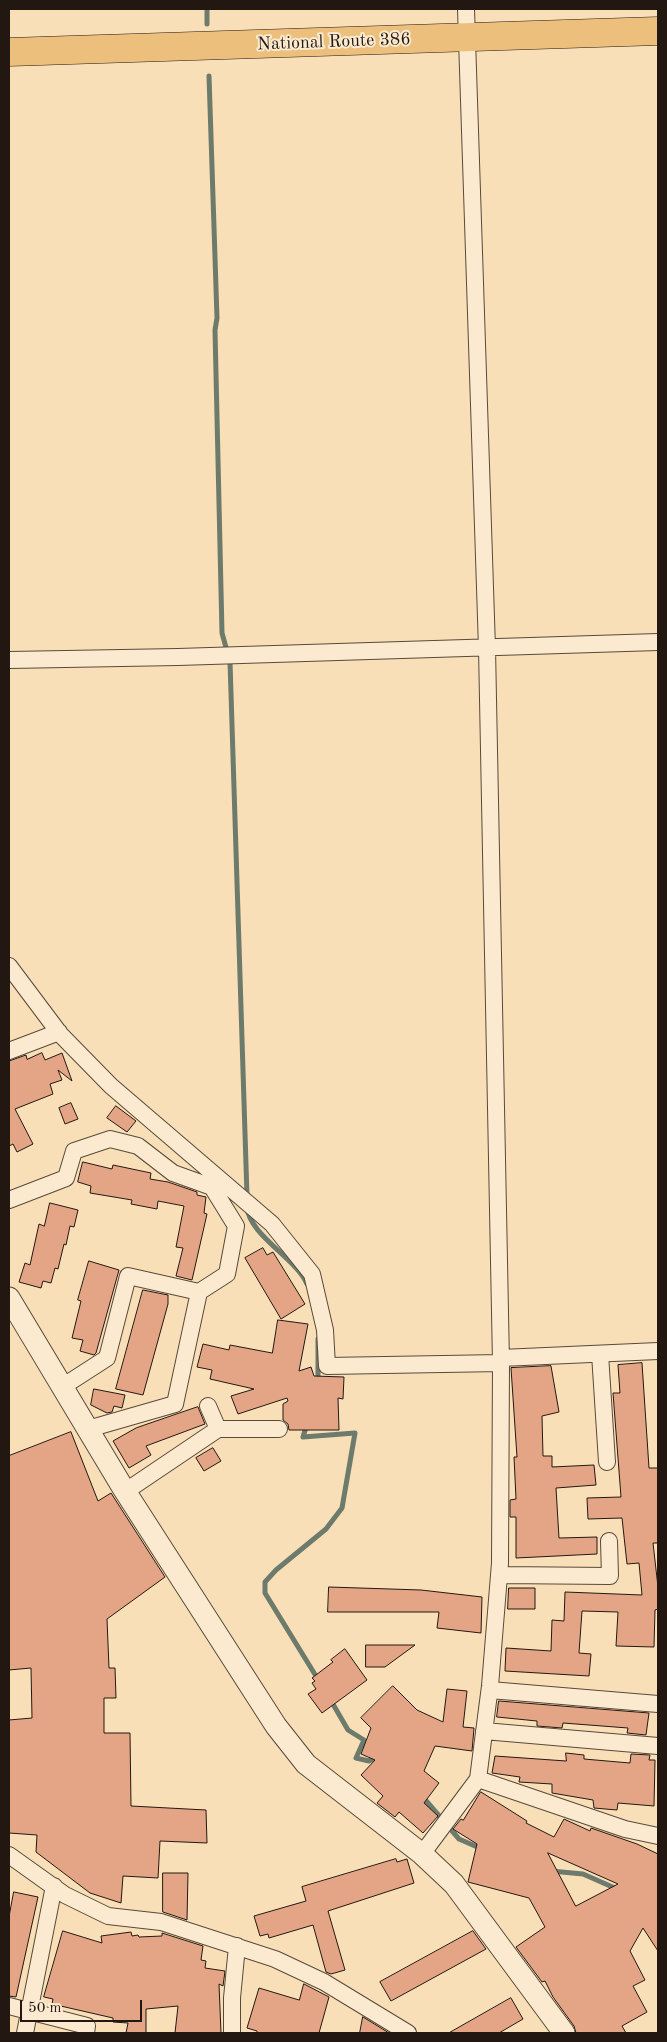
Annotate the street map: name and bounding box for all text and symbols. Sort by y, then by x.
street label: National Route 386 [257,29,411,55]
scale bar [22,1990,145,2022]
text: 50 m [28,2001,62,2016]

